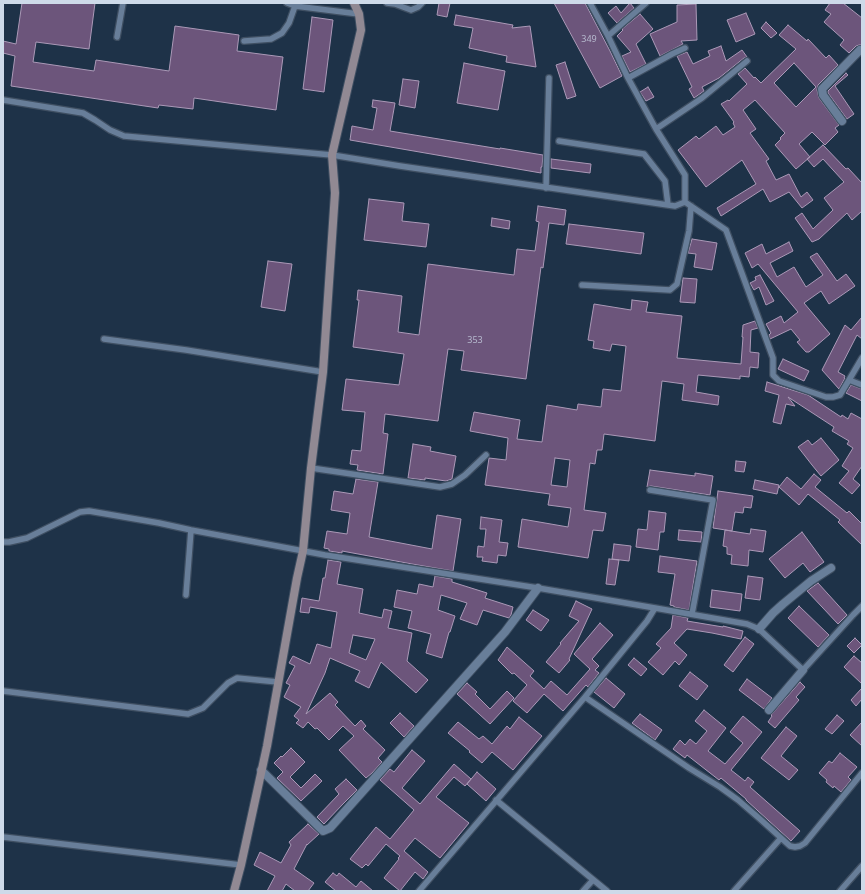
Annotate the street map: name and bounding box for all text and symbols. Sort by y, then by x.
house number: 349 [581,34,597,44]
house number: 353 [467,335,483,345]

